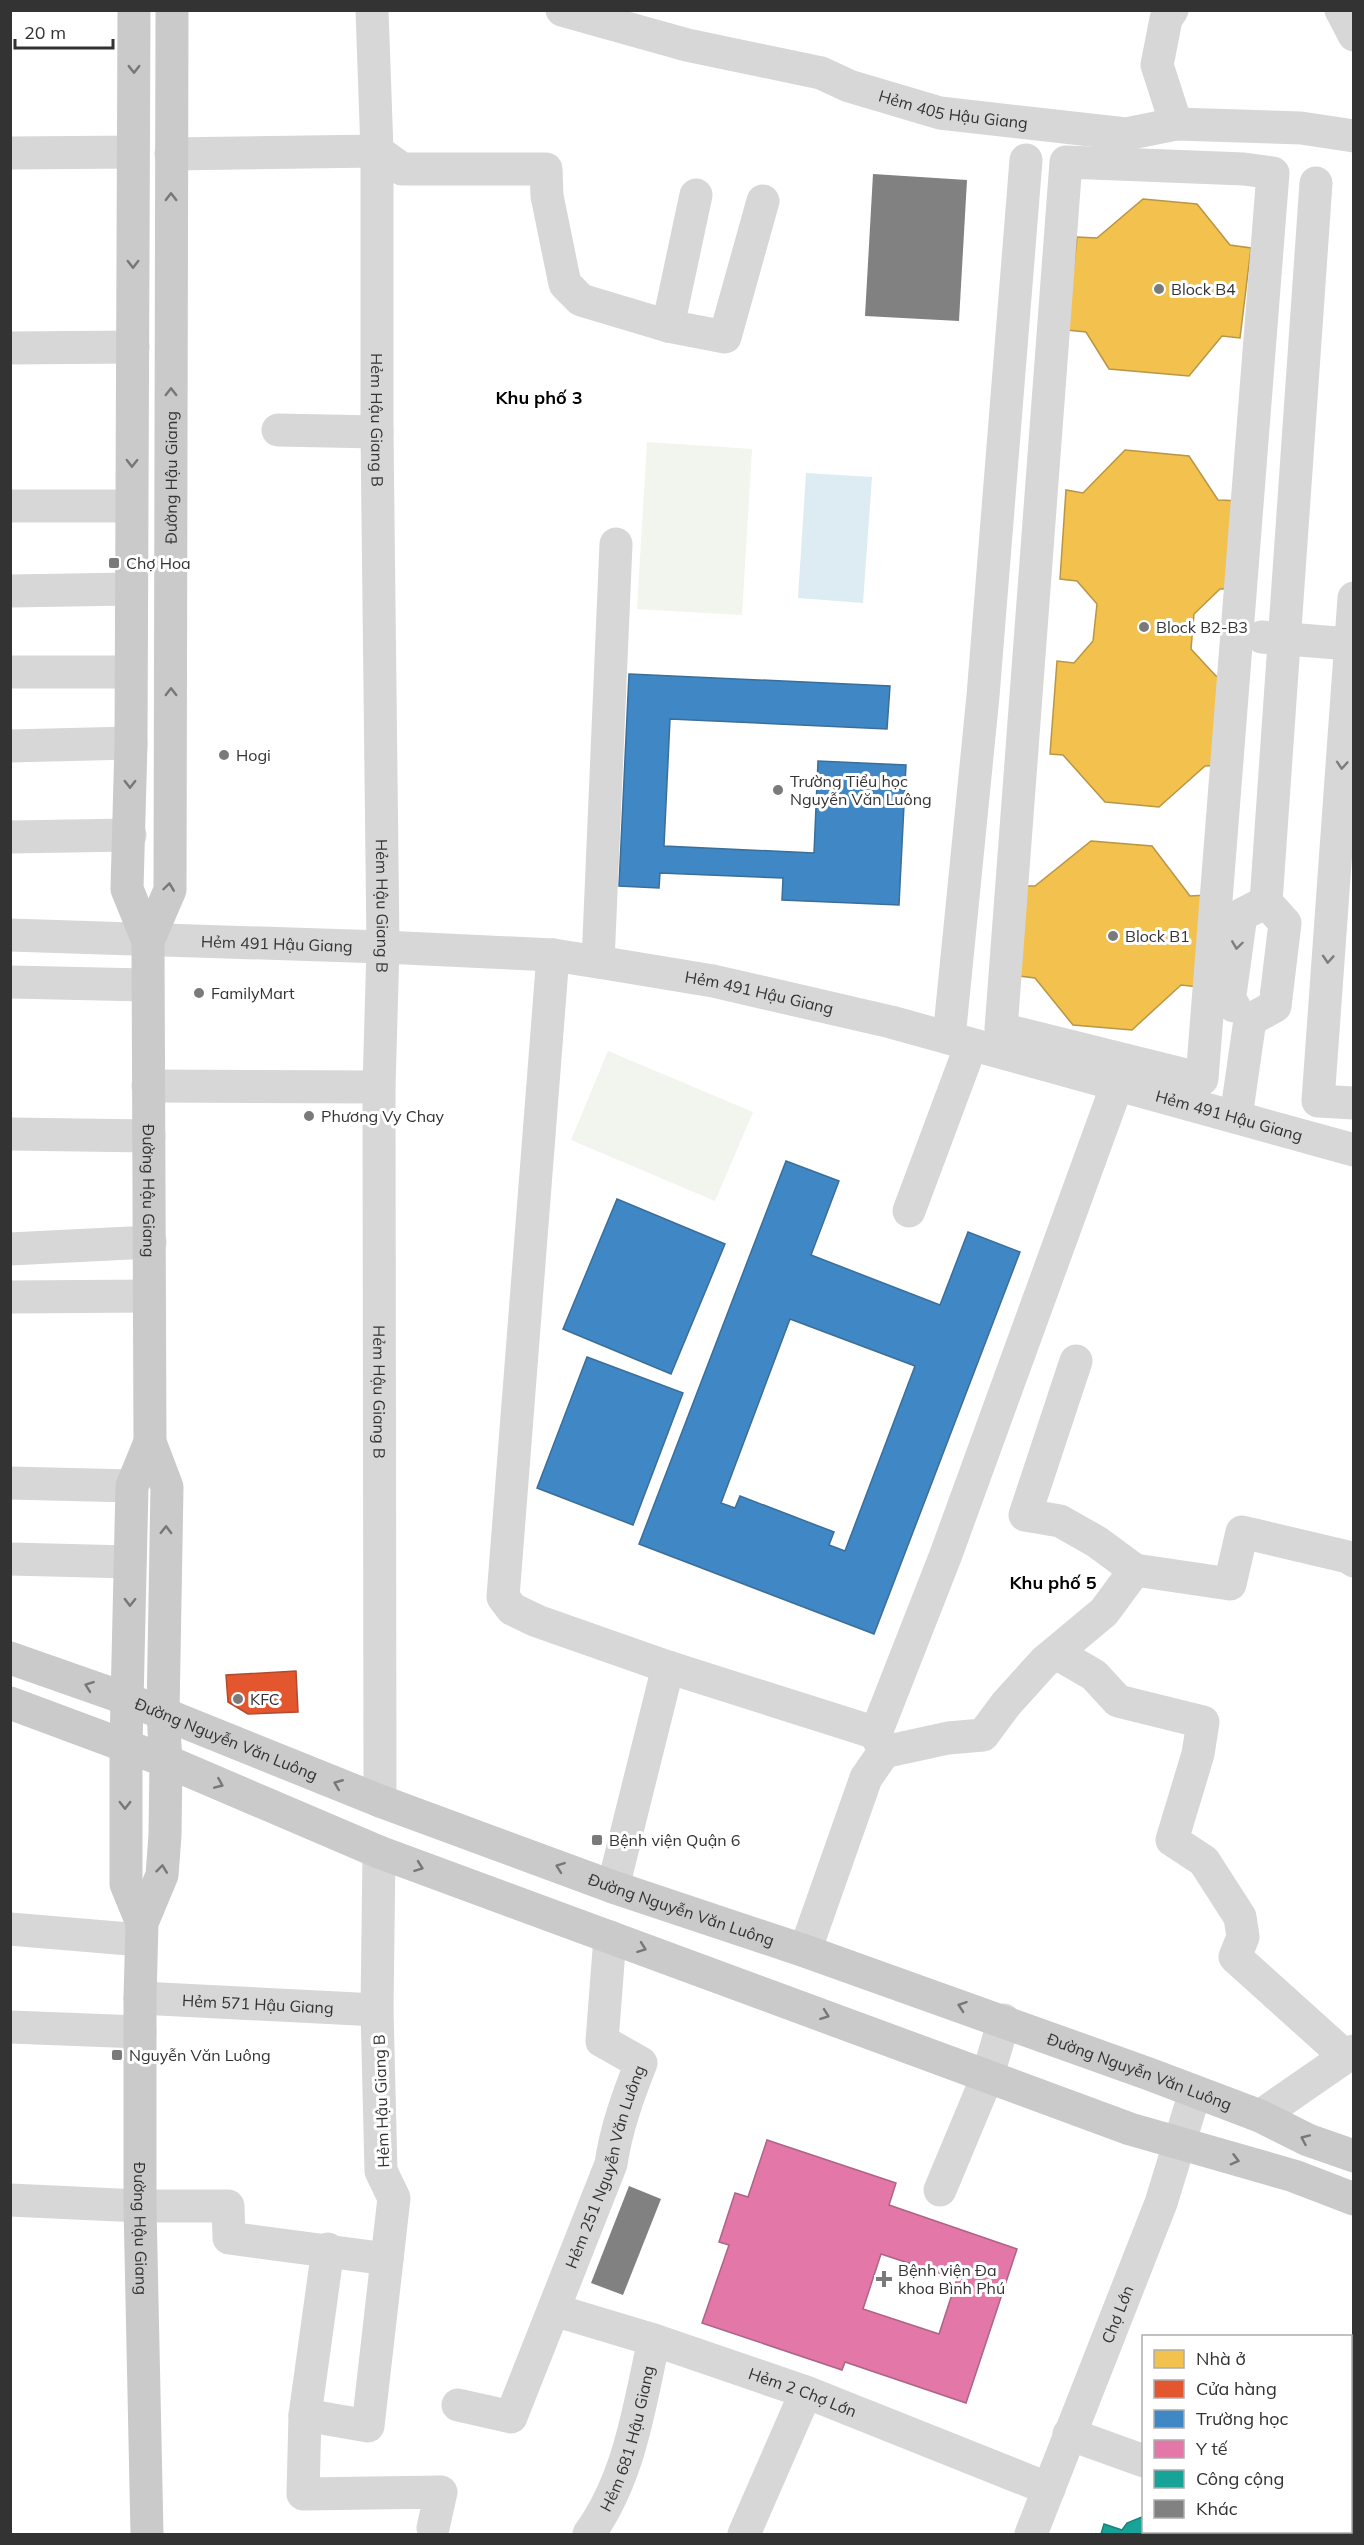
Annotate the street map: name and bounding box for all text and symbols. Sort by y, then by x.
scale bar [15,12,112,50]
text: 20 m [24,21,66,44]
one-way arrow [127,64,140,73]
street label: Hẻm 405 Hậu Giang [876,85,1029,133]
one-way arrow [165,192,177,201]
one-way arrow [127,259,140,268]
place label: Block B4 [1171,279,1236,299]
marker: Block B4 [1152,282,1166,296]
street label: Hẻm Hậu Giang B [367,353,388,487]
district label: Khu phố 3 [496,386,582,409]
one-way arrow [165,387,177,396]
street label: Đường Hậu Giang [161,411,181,544]
one-way arrow [126,459,138,468]
place label: Chợ Hoa [126,553,191,573]
marker: Chợ Hoa [107,556,121,570]
place label: Block B2-B3 [1156,617,1248,637]
marker: Block B2-B3 [1137,620,1151,634]
one-way arrow [164,687,177,696]
place label: Hogi [236,745,271,765]
marker: Hogi [217,748,231,762]
one-way arrow [1335,760,1348,769]
place label: Trường Tiểu học Nguyễn Văn Luông [790,771,932,809]
one-way arrow [124,780,137,789]
marker: Trường Tiểu học Nguyễn Văn Luông [771,783,785,797]
street label: Hẻm Hậu Giang B [372,839,393,973]
one-way arrow [162,882,174,891]
place label: Block B1 [1125,926,1190,946]
marker: Block B1 [1106,929,1120,943]
street label: Hẻm 491 Hậu Giang [201,931,353,956]
one-way arrow [1231,941,1244,950]
one-way arrow [1322,955,1335,964]
street label: Hẻm 491 Hậu Giang [683,967,835,1018]
place label: FamilyMart [211,983,295,1003]
marker: FamilyMart [192,986,206,1000]
street label: Hẻm 491 Hậu Giang [1153,1086,1305,1145]
place label: Phương Vy Chay [321,1106,445,1126]
marker: Phương Vy Chay [302,1109,316,1123]
street label: Đường Hậu Giang [139,1124,159,1257]
street label: Hẻm Hậu Giang B [369,1325,390,1459]
one-way arrow [160,1525,172,1534]
district label: Khu phố 5 [1010,1571,1097,1594]
one-way arrow [123,1597,136,1606]
one-way arrow [84,1680,95,1693]
place label: KFC [250,1689,280,1709]
marker: KFC [231,1692,245,1706]
street label: Đường Nguyễn Văn Luông [132,1693,321,1785]
one-way arrow [213,1777,224,1789]
one-way arrow [333,1779,344,1791]
one-way arrow [119,1800,132,1809]
place label: Bệnh viện Quận 6 [609,1830,740,1850]
marker: Bệnh viện Quận 6 [590,1833,604,1847]
one-way arrow [413,1859,424,1872]
one-way arrow [555,1862,565,1875]
one-way arrow [155,1864,168,1873]
street label: Đường Nguyễn Văn Luông [585,1869,777,1950]
one-way arrow [636,1941,646,1954]
street label: Hẻm 571 Hậu Giang [182,1990,334,2018]
one-way arrow [957,2001,968,2013]
one-way arrow [819,2008,829,2021]
street label: Đường Nguyễn Văn Luông [1044,2028,1235,2114]
street label: Hẻm Hậu Giang B [369,2034,393,2168]
place label: Nguyễn Văn Luông [129,2045,271,2065]
marker: Nguyễn Văn Luông [110,2048,124,2062]
street label: Hẻm 251 Nguyễn Văn Luông [561,2062,649,2271]
one-way arrow [1301,2134,1312,2146]
one-way arrow [1229,2153,1240,2165]
street label: Đường Hậu Giang [130,2162,152,2295]
place label: Bệnh viện Đa khoa Bình Phú [898,2260,1005,2298]
marker: Bệnh viện Đa khoa Bình Phú [875,2270,893,2288]
street label: Chợ Lớn [1097,2282,1138,2346]
legend [1142,2335,1352,2533]
text: Nhà ở [1196,2347,1246,2370]
street label: Hẻm 2 Chợ Lớn [746,2363,860,2421]
street label: Hẻm 681 Hậu Giang [595,2364,658,2515]
text: Cửa hàng [1196,2377,1277,2400]
text: Trường học [1196,2407,1289,2430]
text: Y tế [1195,2437,1228,2460]
text: Công cộng [1196,2467,1284,2490]
text: Khác [1196,2497,1238,2520]

